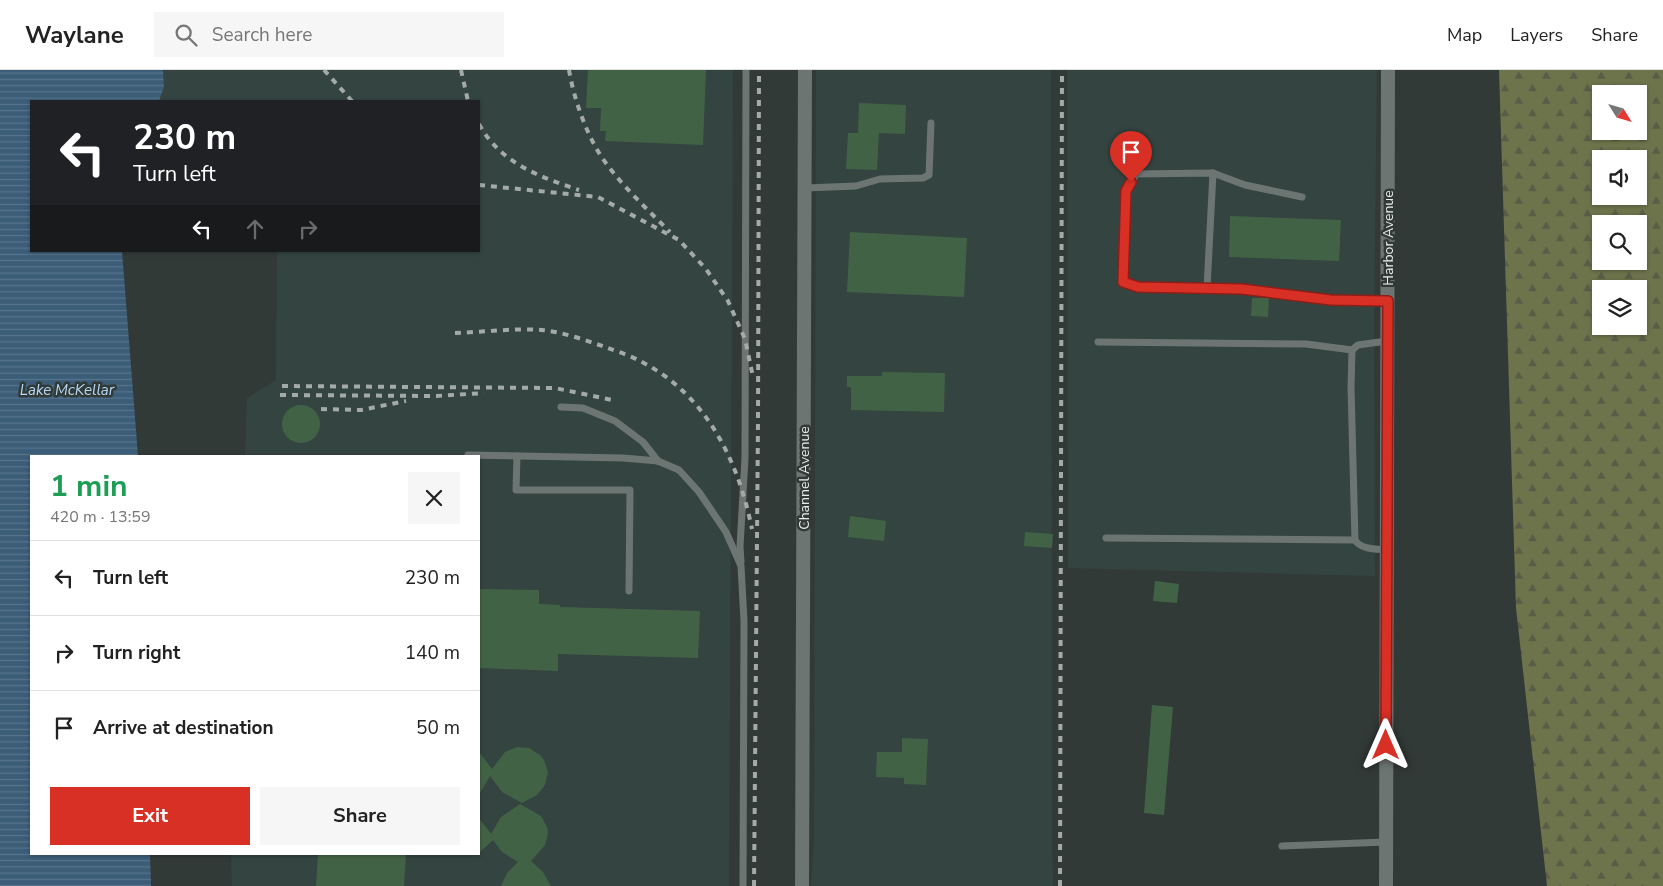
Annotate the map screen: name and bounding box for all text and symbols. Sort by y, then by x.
search box [154,12,504,57]
text: Waylane [25,19,124,51]
icon: search [172,21,200,49]
text: Search here [212,22,312,48]
text: Map [1447,23,1482,47]
text: Layers [1510,23,1563,47]
text: Share [1591,23,1638,47]
north arrow [1592,85,1648,140]
map controls [1592,85,1647,335]
text: 230 m [133,114,236,161]
icon: left [50,120,115,185]
pin [1110,131,1152,182]
icon: arrive [1117,138,1145,166]
button: sound [1592,150,1647,205]
text: Turn left [133,159,216,189]
street label: Harbor Avenue [1379,190,1398,286]
icon: left [188,215,216,243]
icon: ahead [241,215,269,243]
icon: right [294,215,322,243]
button: search [1592,215,1647,270]
button: layers [1592,280,1647,335]
water label: Lake McKellar [20,380,115,400]
street label: Channel Avenue [795,426,814,530]
text: 1 min [50,466,128,507]
button: close [408,472,460,524]
text: 420 m · 13:59 [50,506,151,528]
icon: left [50,564,78,592]
text: Turn left [93,565,168,591]
text: 230 m [405,565,460,591]
icon: right [50,639,78,667]
text: Turn right [93,640,180,666]
text: 140 m [405,640,460,666]
icon: arrive [50,714,78,742]
text: Arrive at destination [93,715,274,741]
text: 50 m [416,715,460,741]
position arrow [1359,718,1411,770]
button: Exit [50,787,250,845]
button: Share [260,787,460,845]

